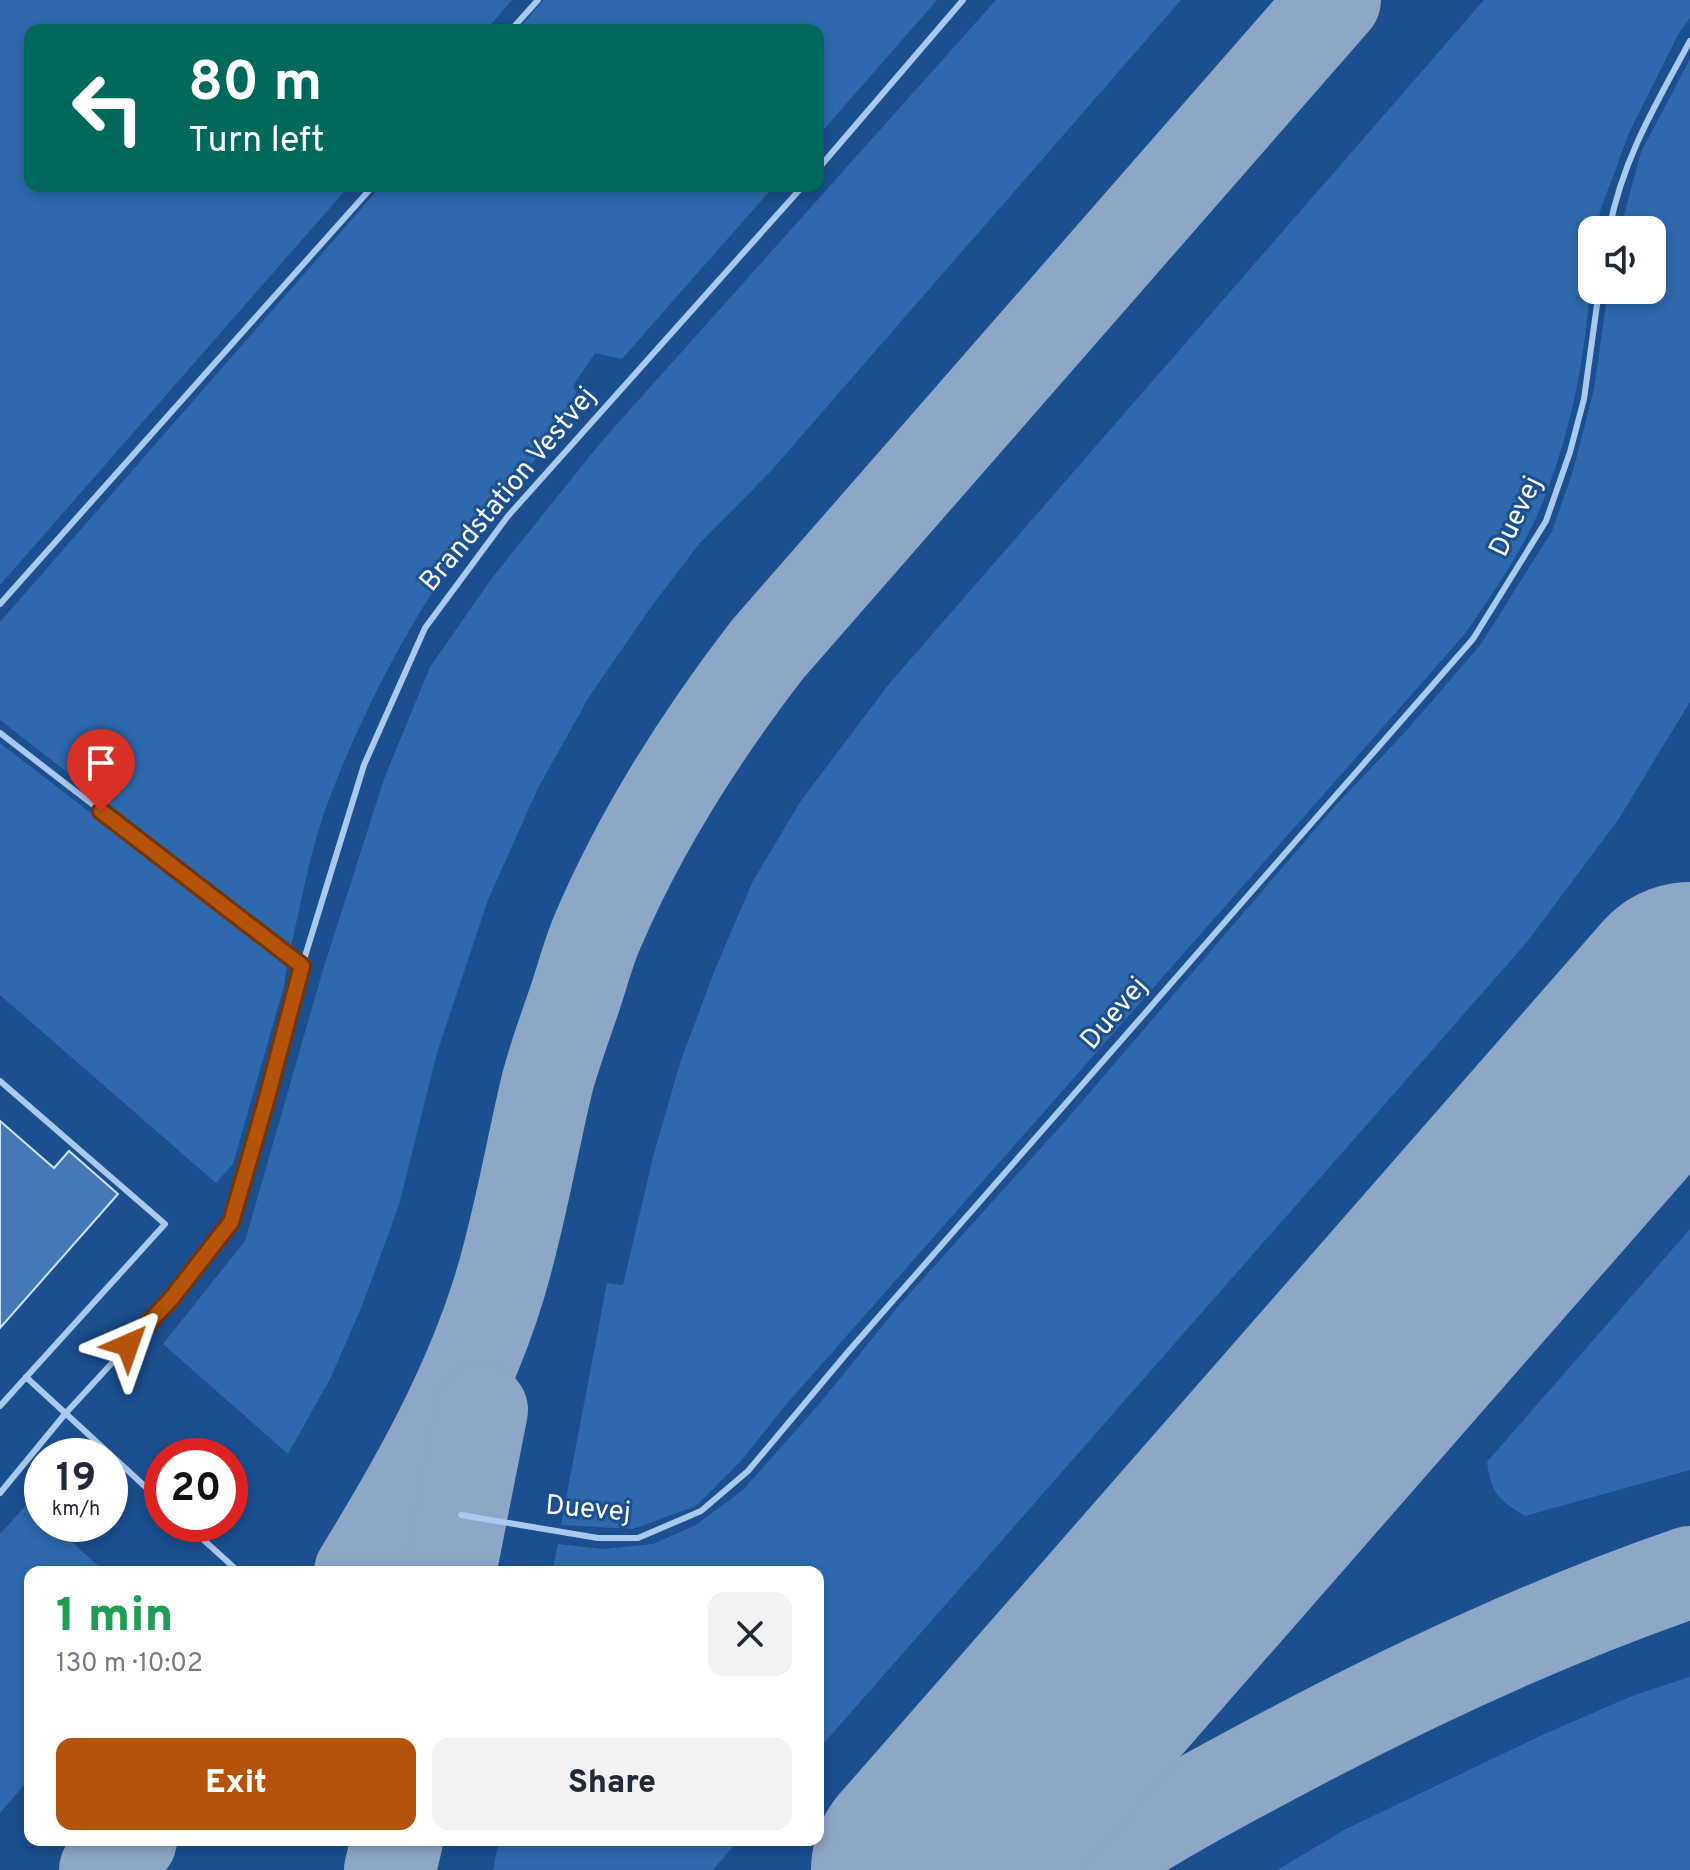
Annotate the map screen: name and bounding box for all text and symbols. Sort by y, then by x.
text: 80 m [188,50,322,120]
icon: left [56,56,160,160]
text: Turn left [188,119,325,165]
map controls [1578,216,1666,304]
button: sound [1578,216,1666,304]
street label: Brandstation Vestvej [413,380,605,600]
street label: Duevej [1482,471,1552,563]
pin [67,729,135,811]
icon: arrive [79,741,123,785]
street label: Duevej [1073,970,1157,1058]
position arrow [86,1303,170,1387]
speed limit sign: 20 [144,1438,248,1542]
text: 19 [56,1455,96,1505]
street label: Duevej [544,1488,632,1532]
text: km/h [52,1497,100,1523]
text: 1 min [56,1588,173,1648]
button: close [708,1592,792,1676]
text: 130 m · 10:02 [56,1648,203,1681]
button: Exit [56,1738,416,1830]
button: Share [432,1738,792,1830]

